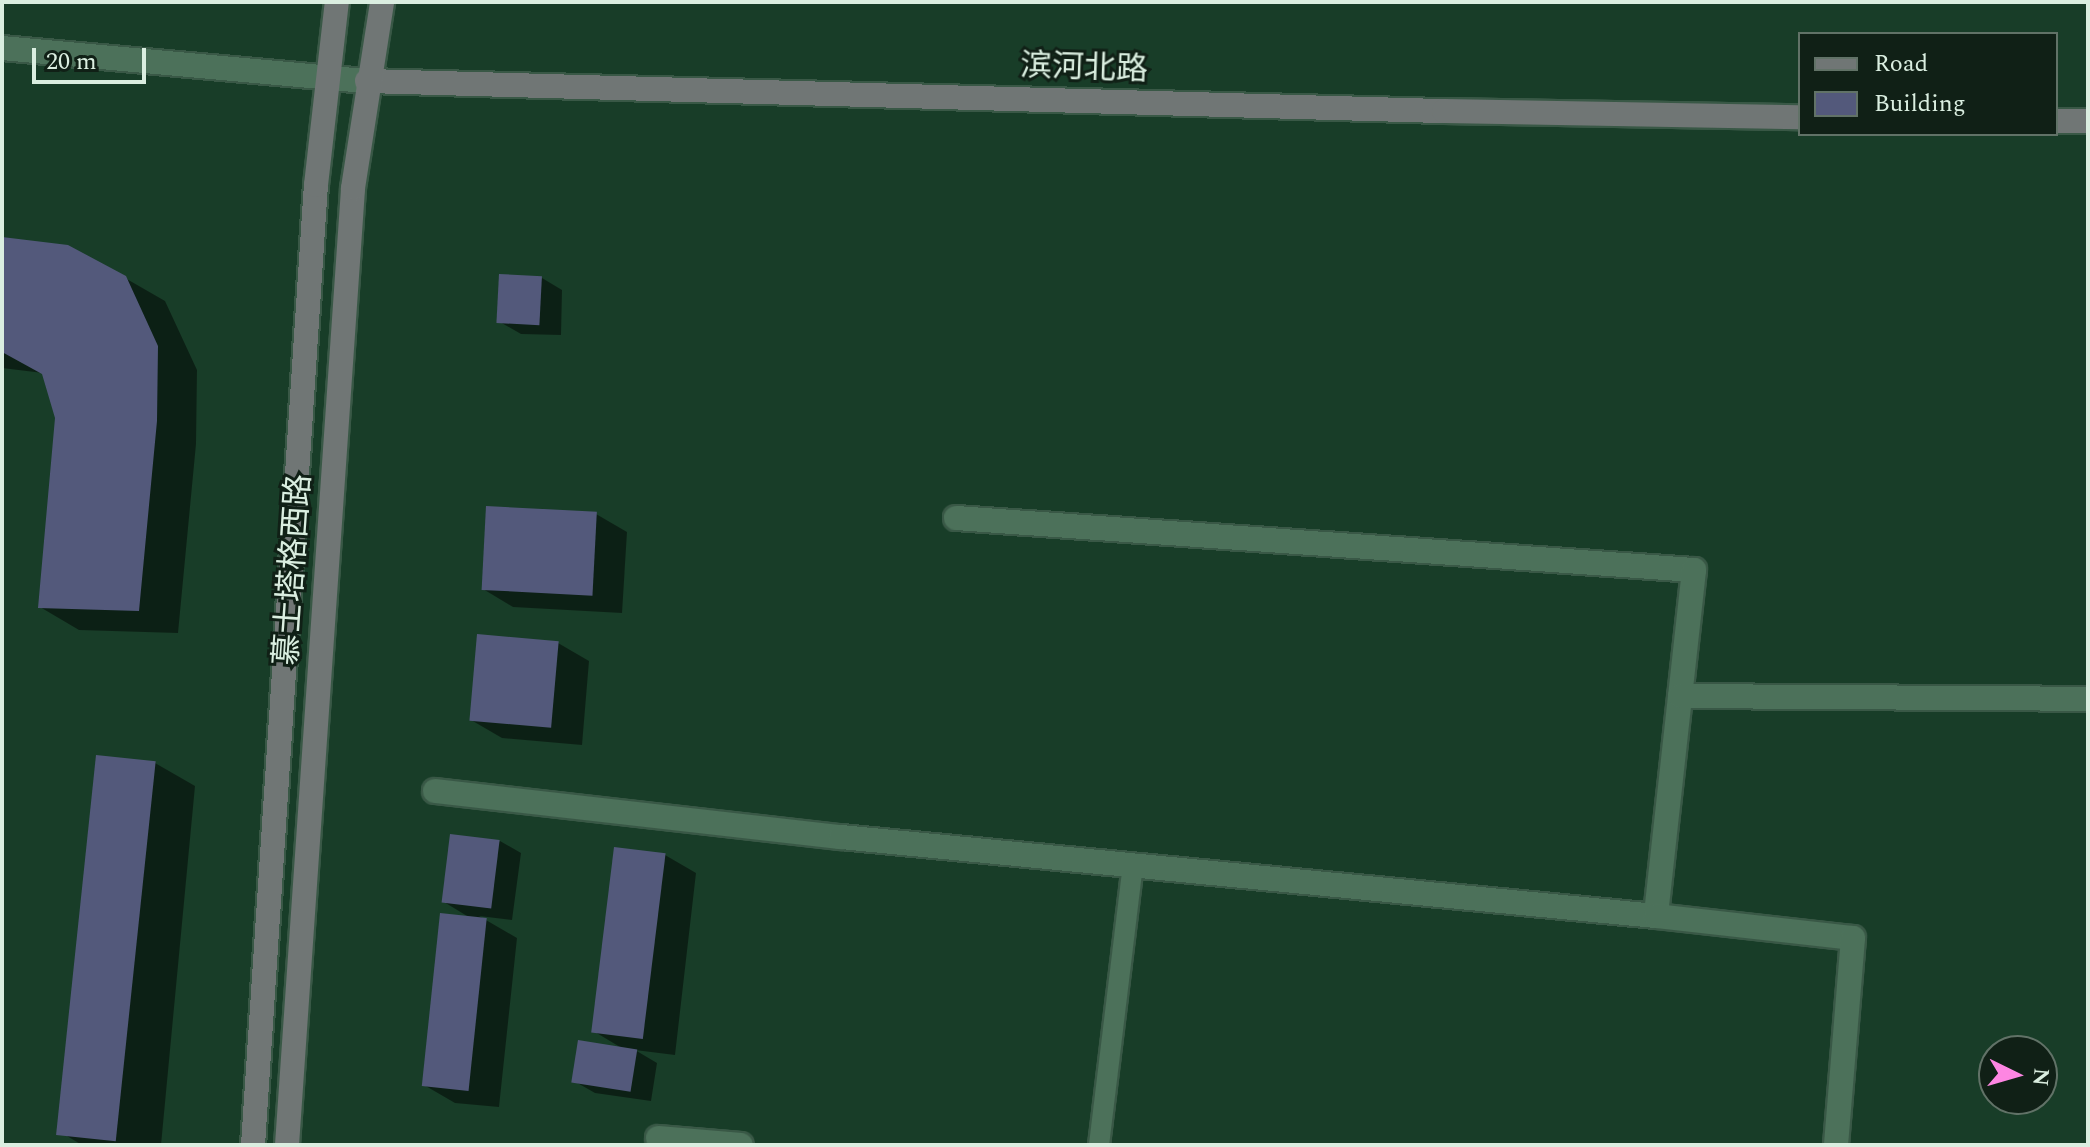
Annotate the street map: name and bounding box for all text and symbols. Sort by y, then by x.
scale bar [36,32,150,82]
legend [1798,32,2058,136]
text: 20 m [46,44,97,80]
text: Road [1874,46,1928,82]
street label: 滨河北路 [1019,48,1149,90]
text: Building [1874,86,1966,122]
street label: 慕士塔格西路 [268,473,320,667]
north arrow [1978,1035,2058,1115]
text: N [2023,1067,2058,1087]

